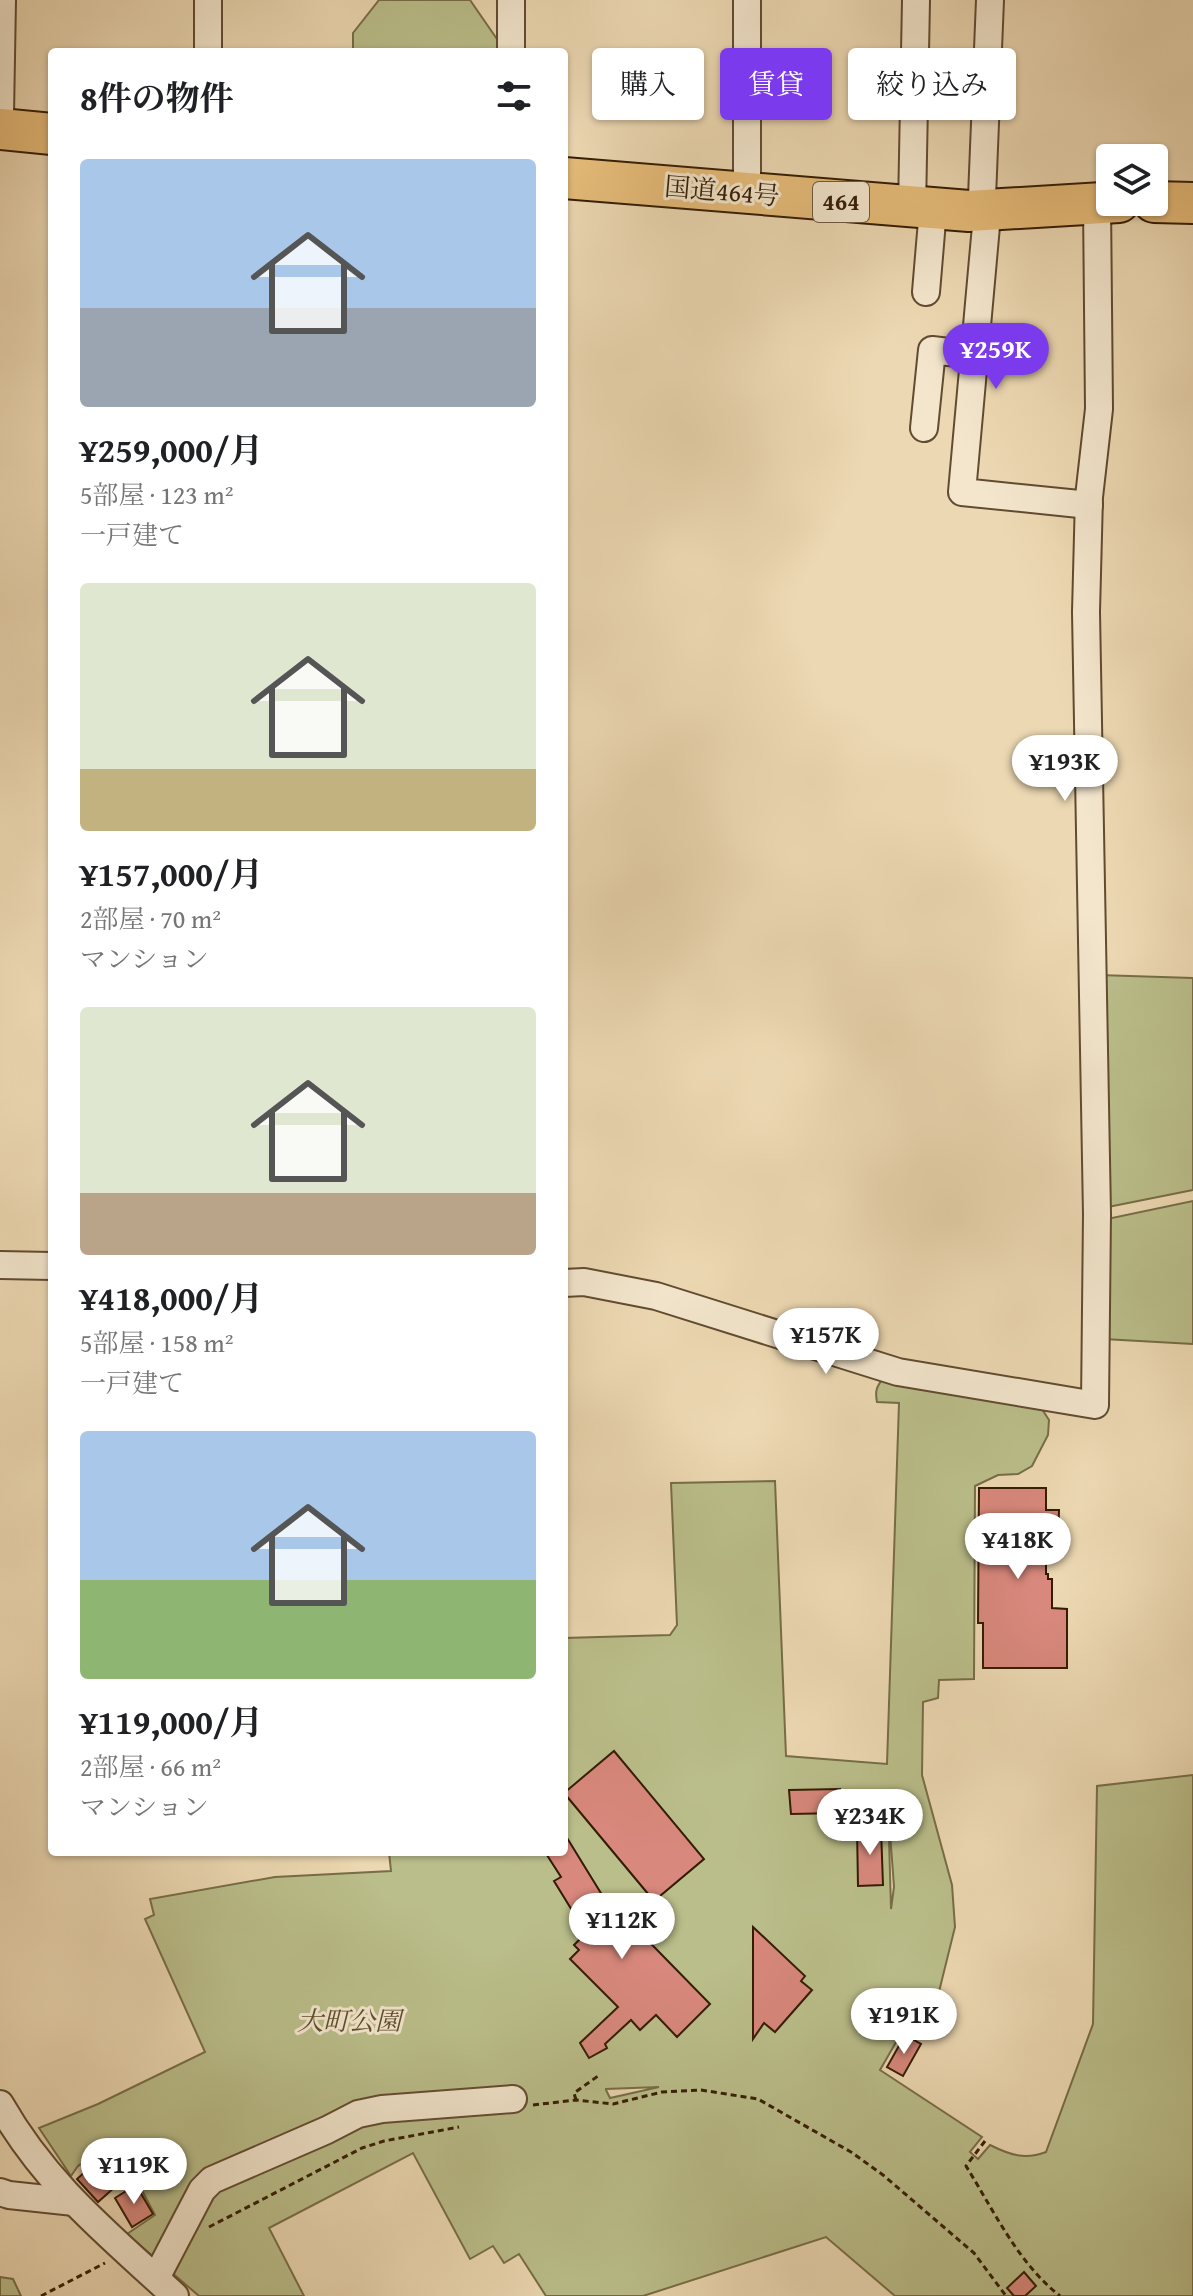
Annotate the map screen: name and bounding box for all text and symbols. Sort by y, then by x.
chip: 購入 [592,48,704,120]
chip: 賃貸 [720,48,832,120]
chip: 絞り込み [848,48,1016,120]
text: 8件の物件 [80,73,234,122]
icon: filters [492,74,536,118]
map controls [1096,144,1168,216]
button: layers [1096,144,1168,216]
street label: 国道464号 [663,166,781,215]
road number: 464 [813,182,869,222]
icon: home [236,211,380,355]
pin: ¥259K [940,323,1052,391]
text: ¥259K [961,329,1031,368]
text: ¥259,000/月 [80,425,263,474]
text: 5部屋 · 123 m² [80,475,234,514]
text: 一戸建て [80,515,184,554]
icon: home [236,635,380,779]
pin: ¥193K [1009,735,1121,803]
text: ¥193K [1030,741,1100,780]
text: ¥157,000/月 [80,849,263,898]
text: 2部屋 · 70 m² [80,899,221,938]
text: マンション [80,939,209,978]
icon: home [236,1059,380,1203]
text: ¥418,000/月 [80,1273,263,1322]
pin: ¥157K [770,1308,882,1376]
text: ¥157K [791,1314,861,1353]
text: 5部屋 · 158 m² [80,1323,234,1362]
text: 一戸建て [80,1363,184,1402]
icon: home [236,1483,380,1627]
pin: ¥418K [962,1513,1074,1581]
text: ¥418K [983,1519,1053,1558]
text: ¥119,000/月 [80,1697,263,1746]
text: 2部屋 · 66 m² [80,1747,221,1786]
text: マンション [80,1787,209,1826]
pin: ¥234K [814,1789,926,1857]
text: ¥234K [835,1795,905,1834]
pin: ¥112K [566,1893,678,1961]
text: ¥112K [587,1899,657,1938]
pin: ¥191K [848,1988,960,2056]
text: ¥191K [869,1994,939,2033]
park label: 大町公園 [297,2001,405,2040]
pin: ¥119K [78,2138,190,2206]
text: ¥119K [99,2144,169,2183]

